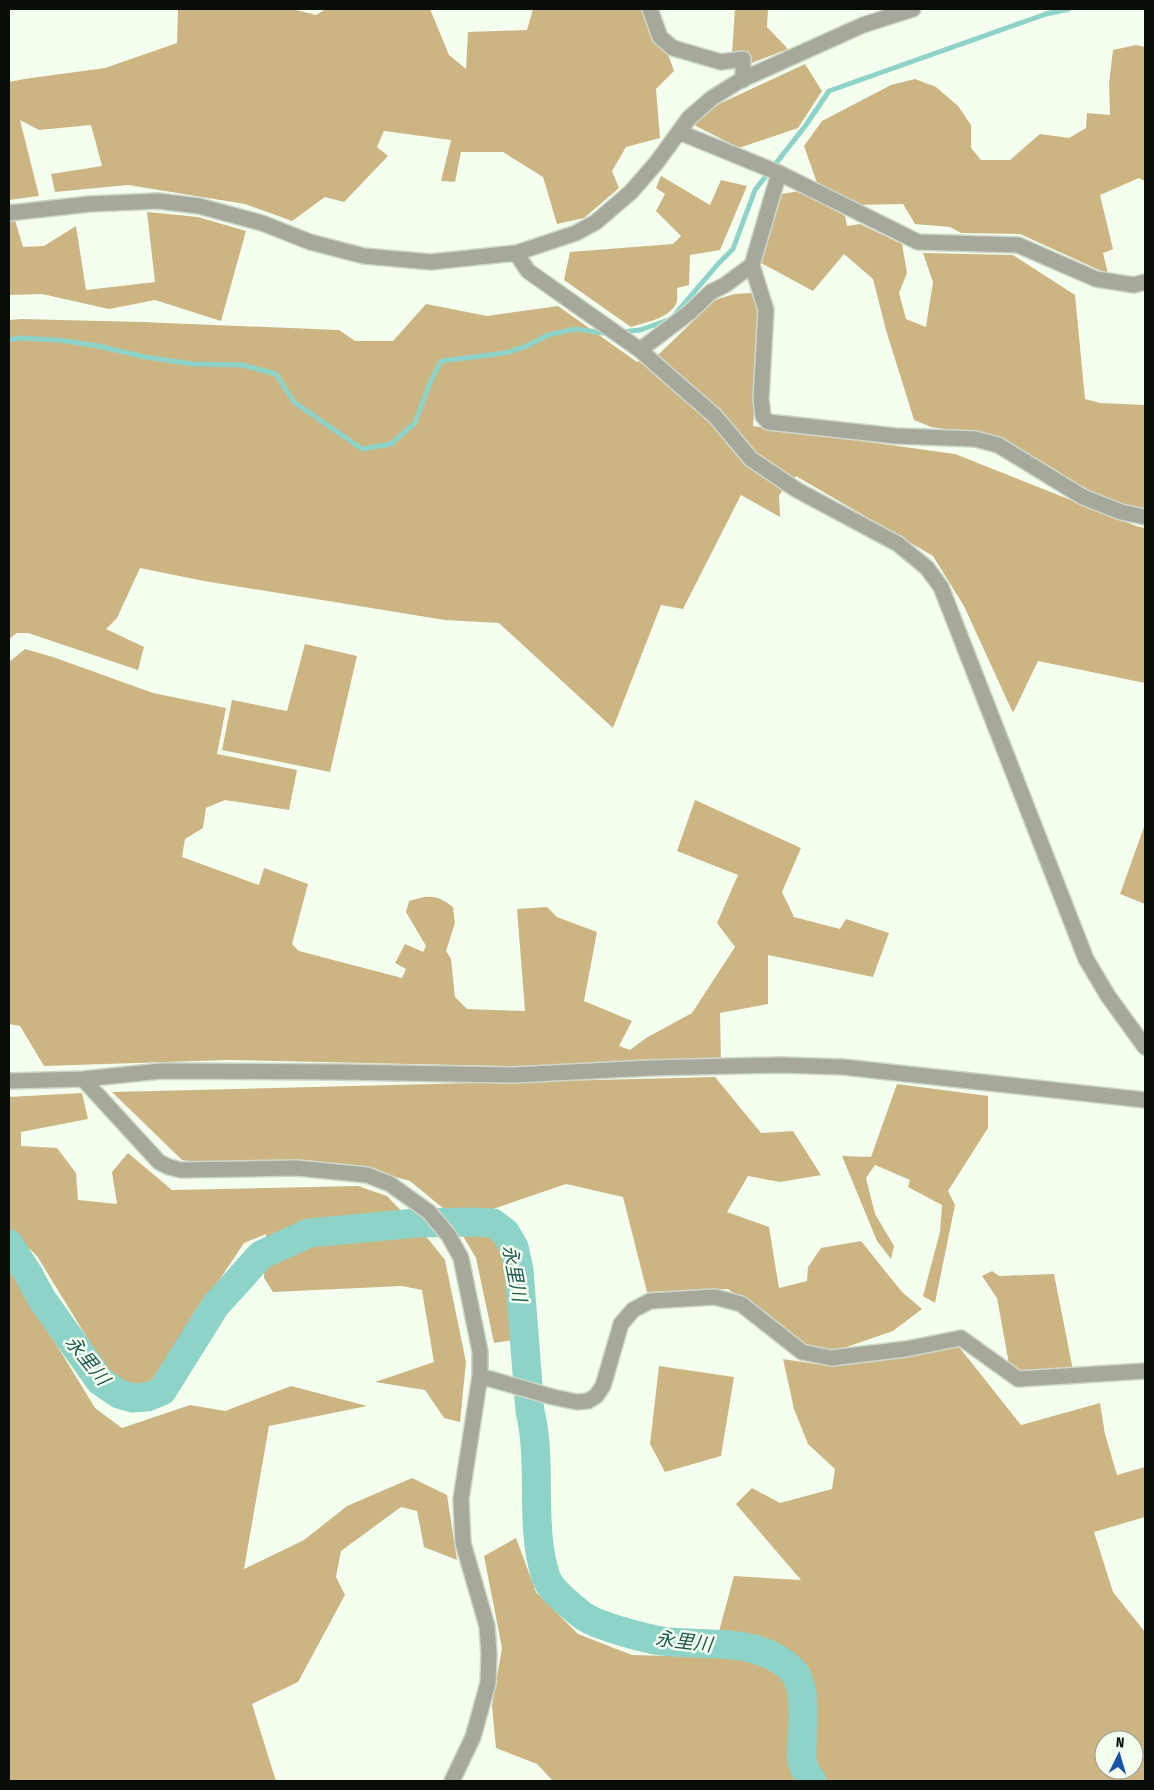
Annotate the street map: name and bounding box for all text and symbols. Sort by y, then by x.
water label: 永里川 [498,1243,532,1305]
water label: 永里川 [61,1331,116,1391]
water label: 永里川 [654,1627,716,1657]
north arrow [1094,1730,1144,1780]
text: N [1115,1734,1125,1751]

